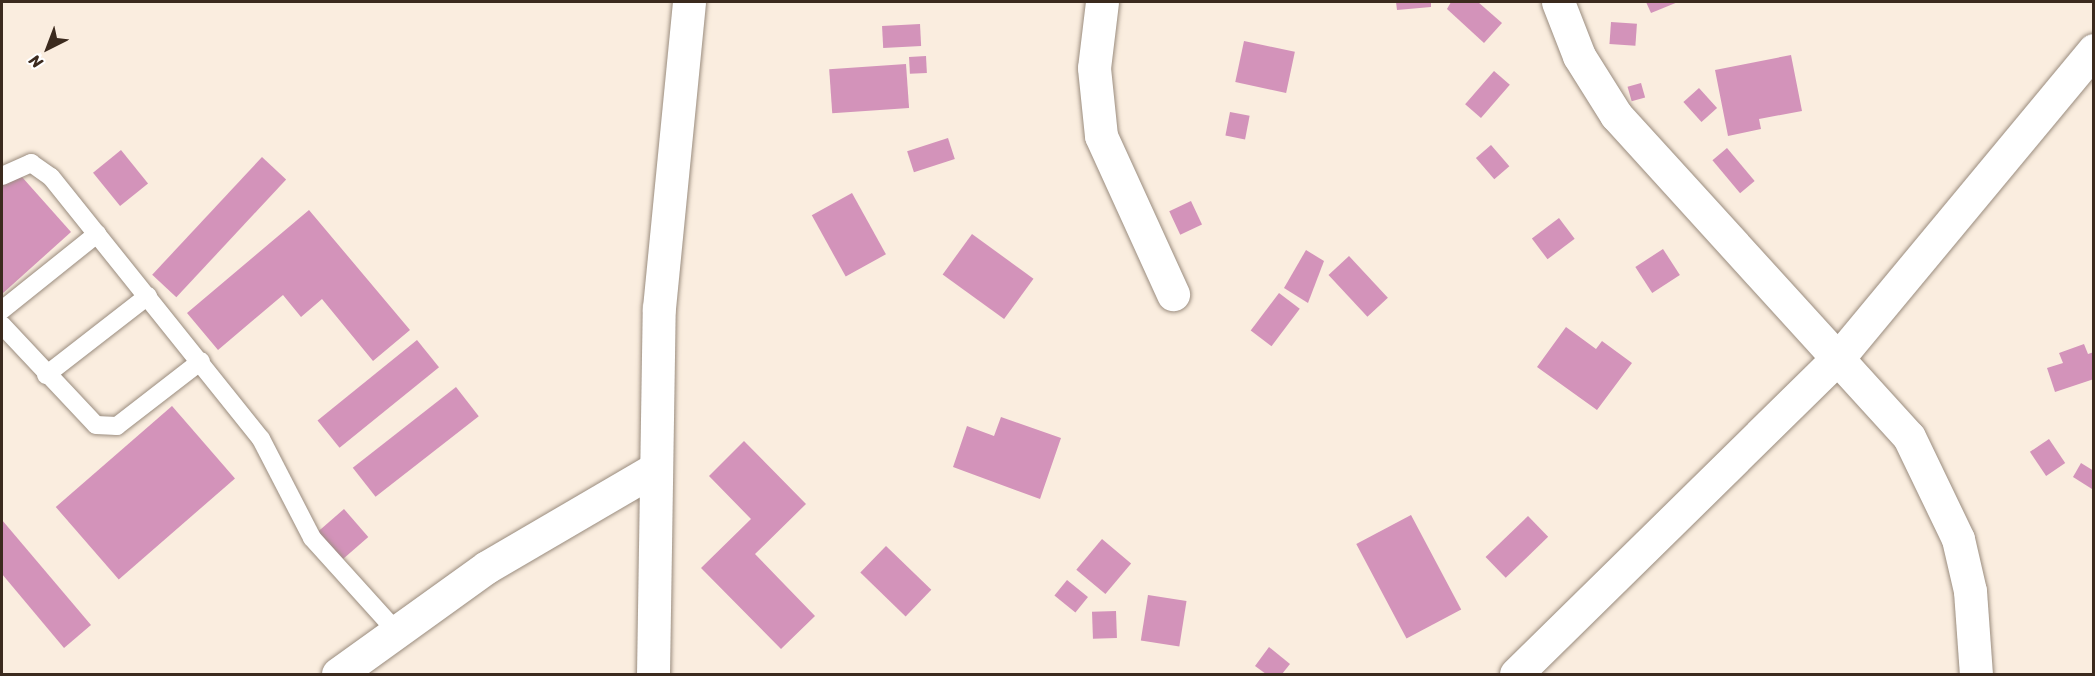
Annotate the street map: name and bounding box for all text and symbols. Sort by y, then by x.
north arrow [18,18,78,78]
text: N [22,47,49,76]

